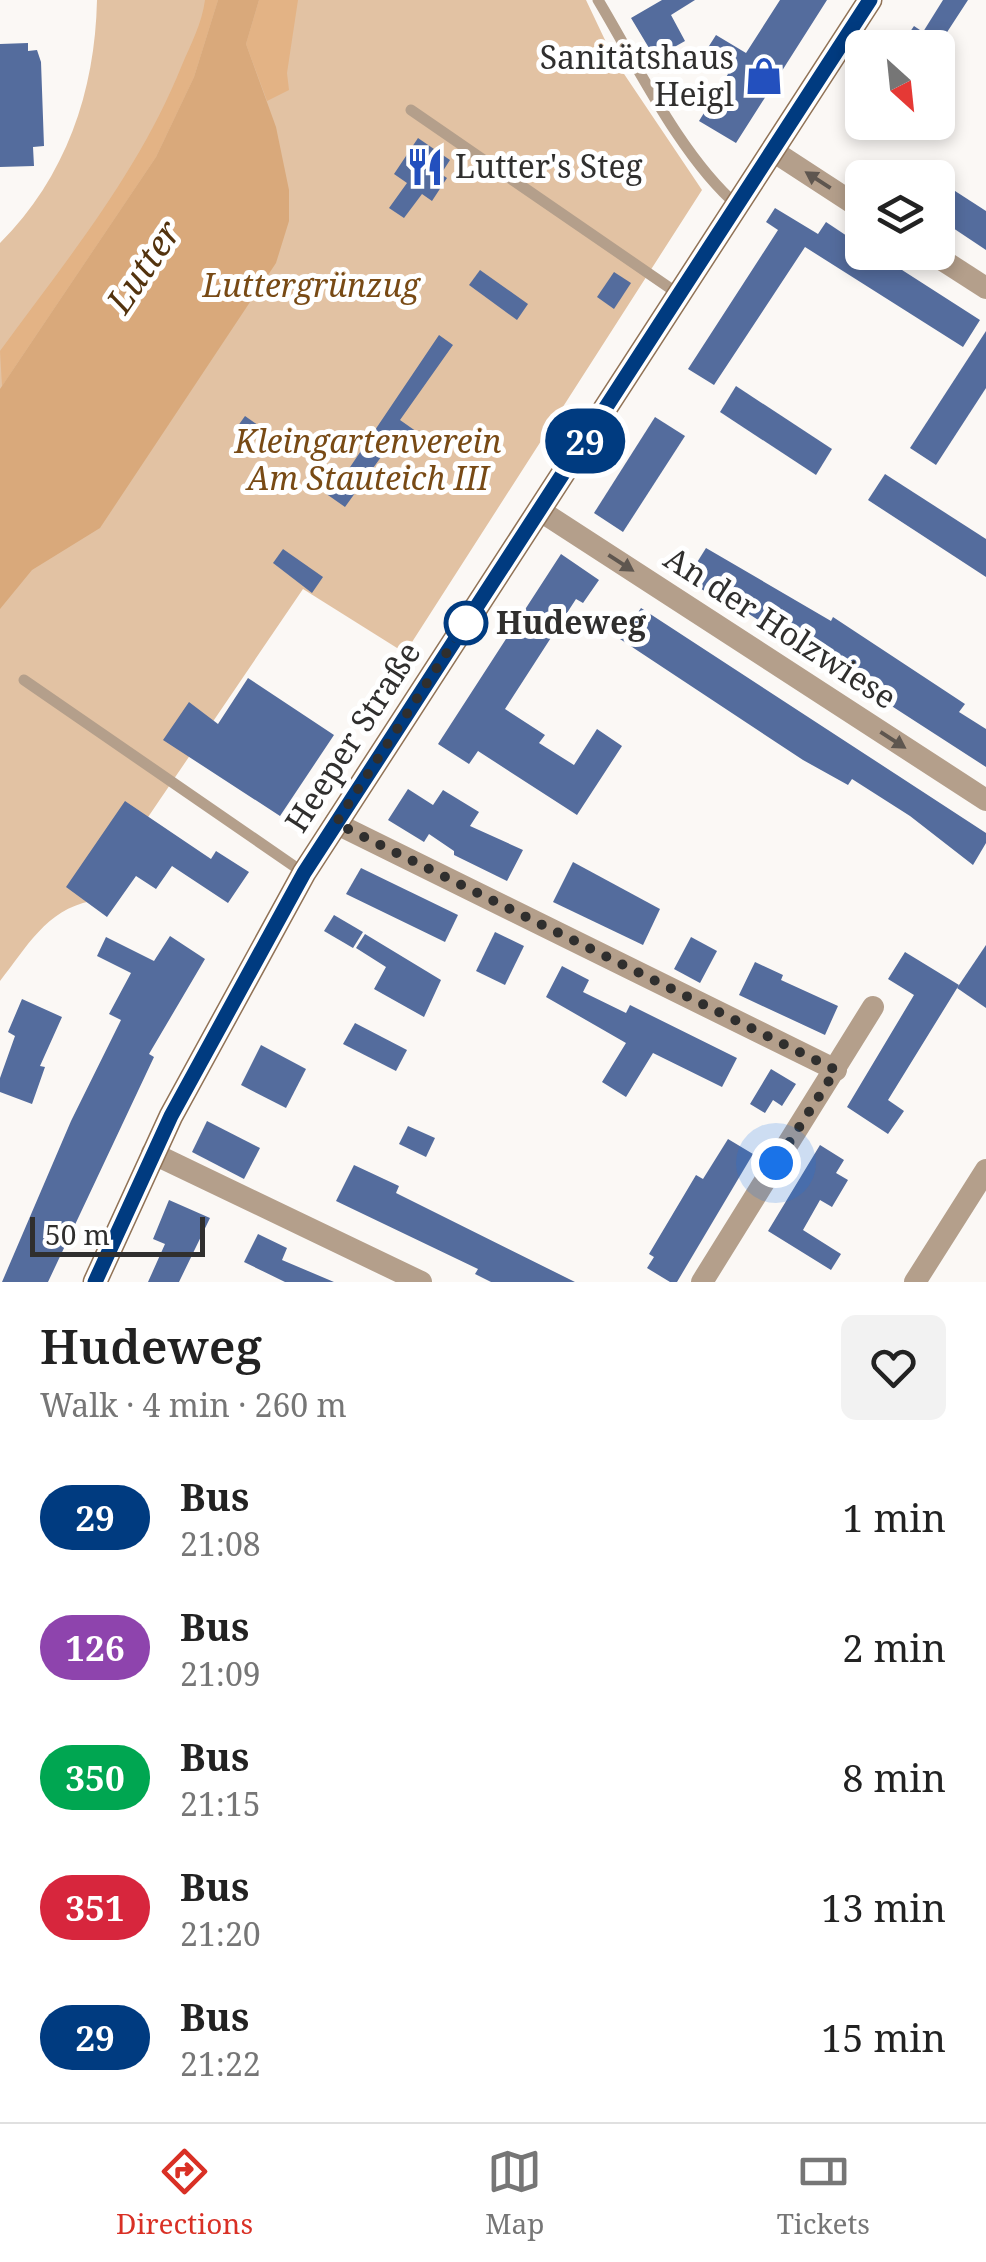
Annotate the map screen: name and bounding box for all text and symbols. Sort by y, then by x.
north arrow [845,30,955,140]
map controls [845,30,955,270]
place label: Sanitätshaus Heigl [540,35,734,115]
shop icon: Sanitätshaus Heigl [743,55,785,97]
place label: Lutter's Steg [455,144,643,187]
restaurant icon: Lutter's Steg [404,146,446,188]
button: layers [845,160,955,270]
one-way arrow [804,171,831,189]
water label: Lutter [94,210,191,322]
park label: Luttergrünzug [201,263,422,306]
line badge: 29 [540,408,630,474]
text: 29 [565,418,605,465]
park label: Kleingartenverein Am Stauteich III [234,419,501,499]
street label: An der Holzwiese [657,536,905,718]
one-way arrow [607,554,635,572]
place label: Hudeweg [496,600,646,643]
marker: Hudeweg [445,602,487,644]
street label: Heeper Straße [274,633,429,840]
one-way arrow [880,731,907,749]
your location [751,1138,801,1188]
scale bar [30,1212,205,1256]
text: 50 m [45,1215,110,1253]
text: Hudeweg [40,1313,262,1378]
button: heart [841,1315,946,1420]
text: Walk · 4 min · 260 m [40,1383,347,1426]
text: Bus [180,1470,249,1522]
text: 1 min [842,1491,946,1543]
text: 29 [75,1494,115,1541]
text: 21:08 [180,1522,261,1565]
text: Bus [180,1600,249,1652]
text: 2 min [842,1621,946,1673]
text: 126 [65,1624,125,1671]
text: 21:09 [180,1652,261,1695]
text: Bus [180,1730,249,1782]
text: 8 min [842,1751,946,1803]
text: 350 [65,1754,125,1801]
text: 21:15 [180,1782,261,1825]
text: Bus [180,1860,249,1912]
text: 13 min [821,1881,946,1933]
text: 351 [65,1884,125,1931]
text: 21:20 [180,1912,261,1955]
text: Bus [180,1990,249,2042]
text: 15 min [821,2011,946,2063]
text: 29 [75,2014,115,2061]
text: 21:22 [180,2042,261,2085]
tab: Directions [116,2144,253,2242]
tab: Map [485,2144,544,2242]
tab: Tickets [777,2144,870,2242]

